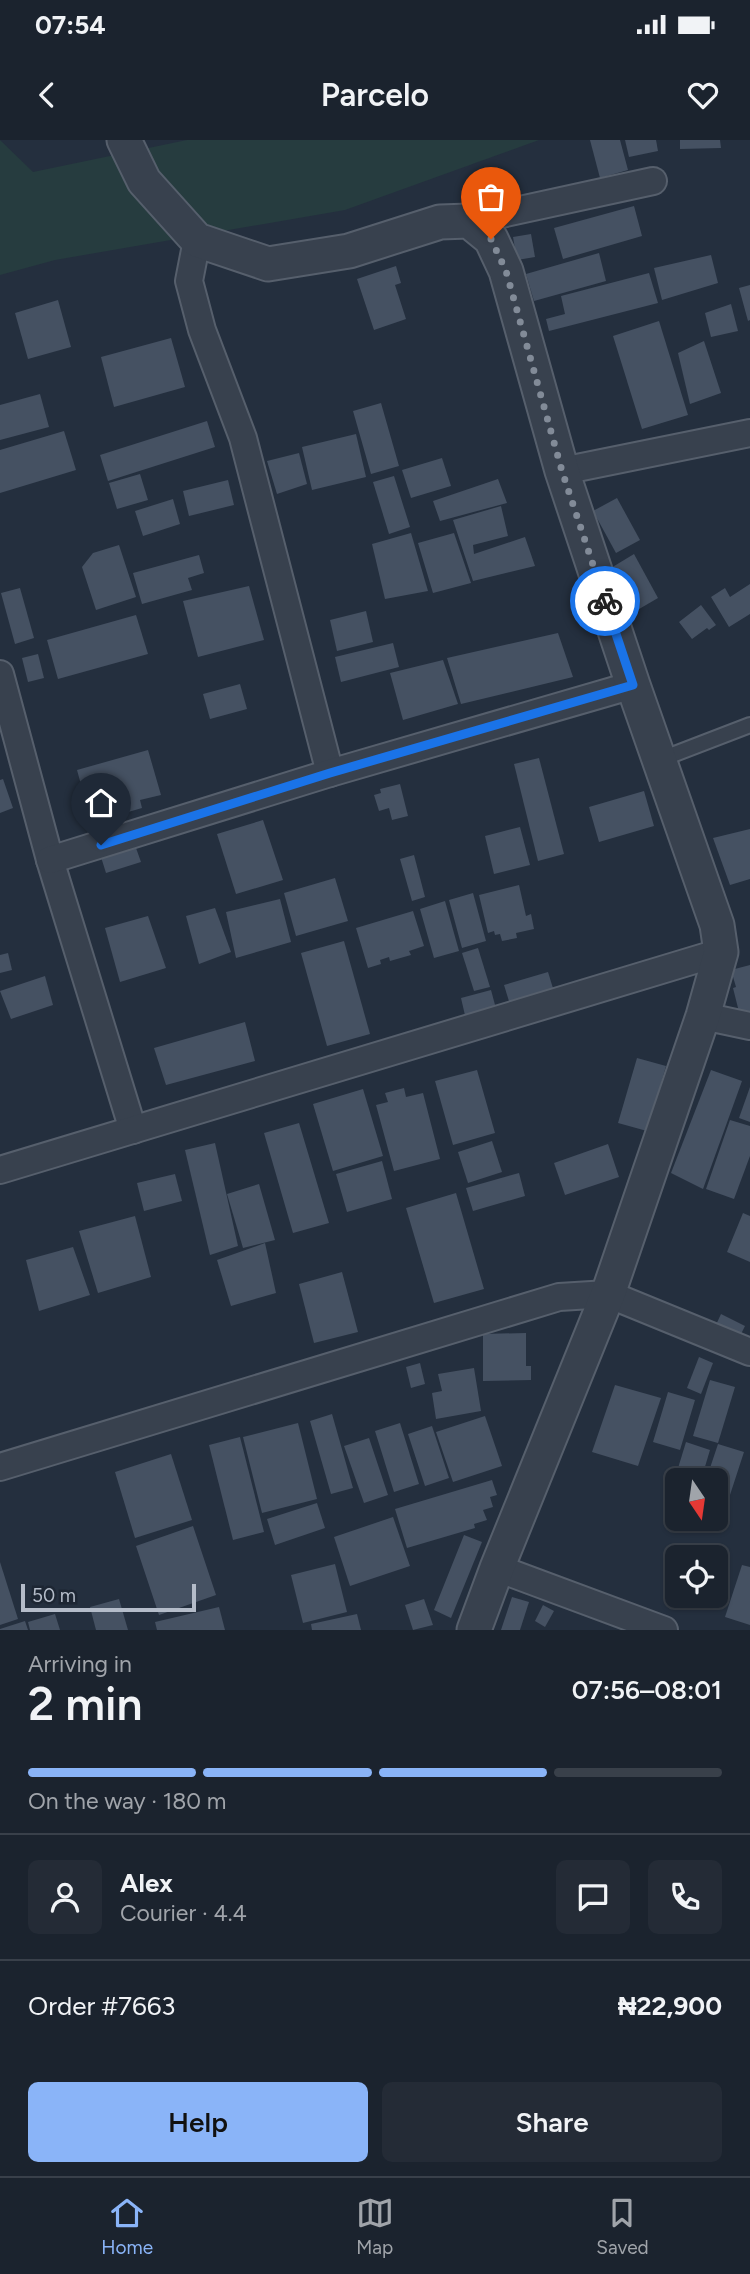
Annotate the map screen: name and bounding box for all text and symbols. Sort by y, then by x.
text: 07:54 [35,9,106,41]
icon: back [28,76,66,114]
text: Parcelo [321,76,429,114]
icon: heart [684,76,722,114]
pin [461,167,521,239]
icon: bag [472,178,510,216]
courier [570,566,640,636]
icon: bike [586,582,624,620]
pin [71,773,131,845]
icon: home [82,784,120,822]
north arrow [665,1468,728,1531]
map controls [665,1468,728,1608]
button: locate [665,1545,728,1608]
scale bar [21,1581,196,1613]
text: 50 m [32,1584,76,1607]
text: Arriving in [28,1650,132,1678]
text: 07:56–08:01 [572,1674,722,1706]
text: 2 min [28,1676,143,1732]
text: On the way · 180 m [28,1787,226,1815]
button: person [28,1860,102,1934]
button: chat [556,1860,630,1934]
button: phone [648,1860,722,1934]
text: Alex [120,1867,173,1899]
text: Courier · 4.4 [120,1899,247,1927]
text: Order #7663 [28,1990,176,2022]
text: ₦22,900 [618,1990,722,2022]
button: Help [28,2082,368,2162]
button: Share [382,2082,722,2162]
tab: Home [101,2194,153,2259]
tab: Map [356,2194,394,2259]
tab: Saved [596,2194,649,2259]

